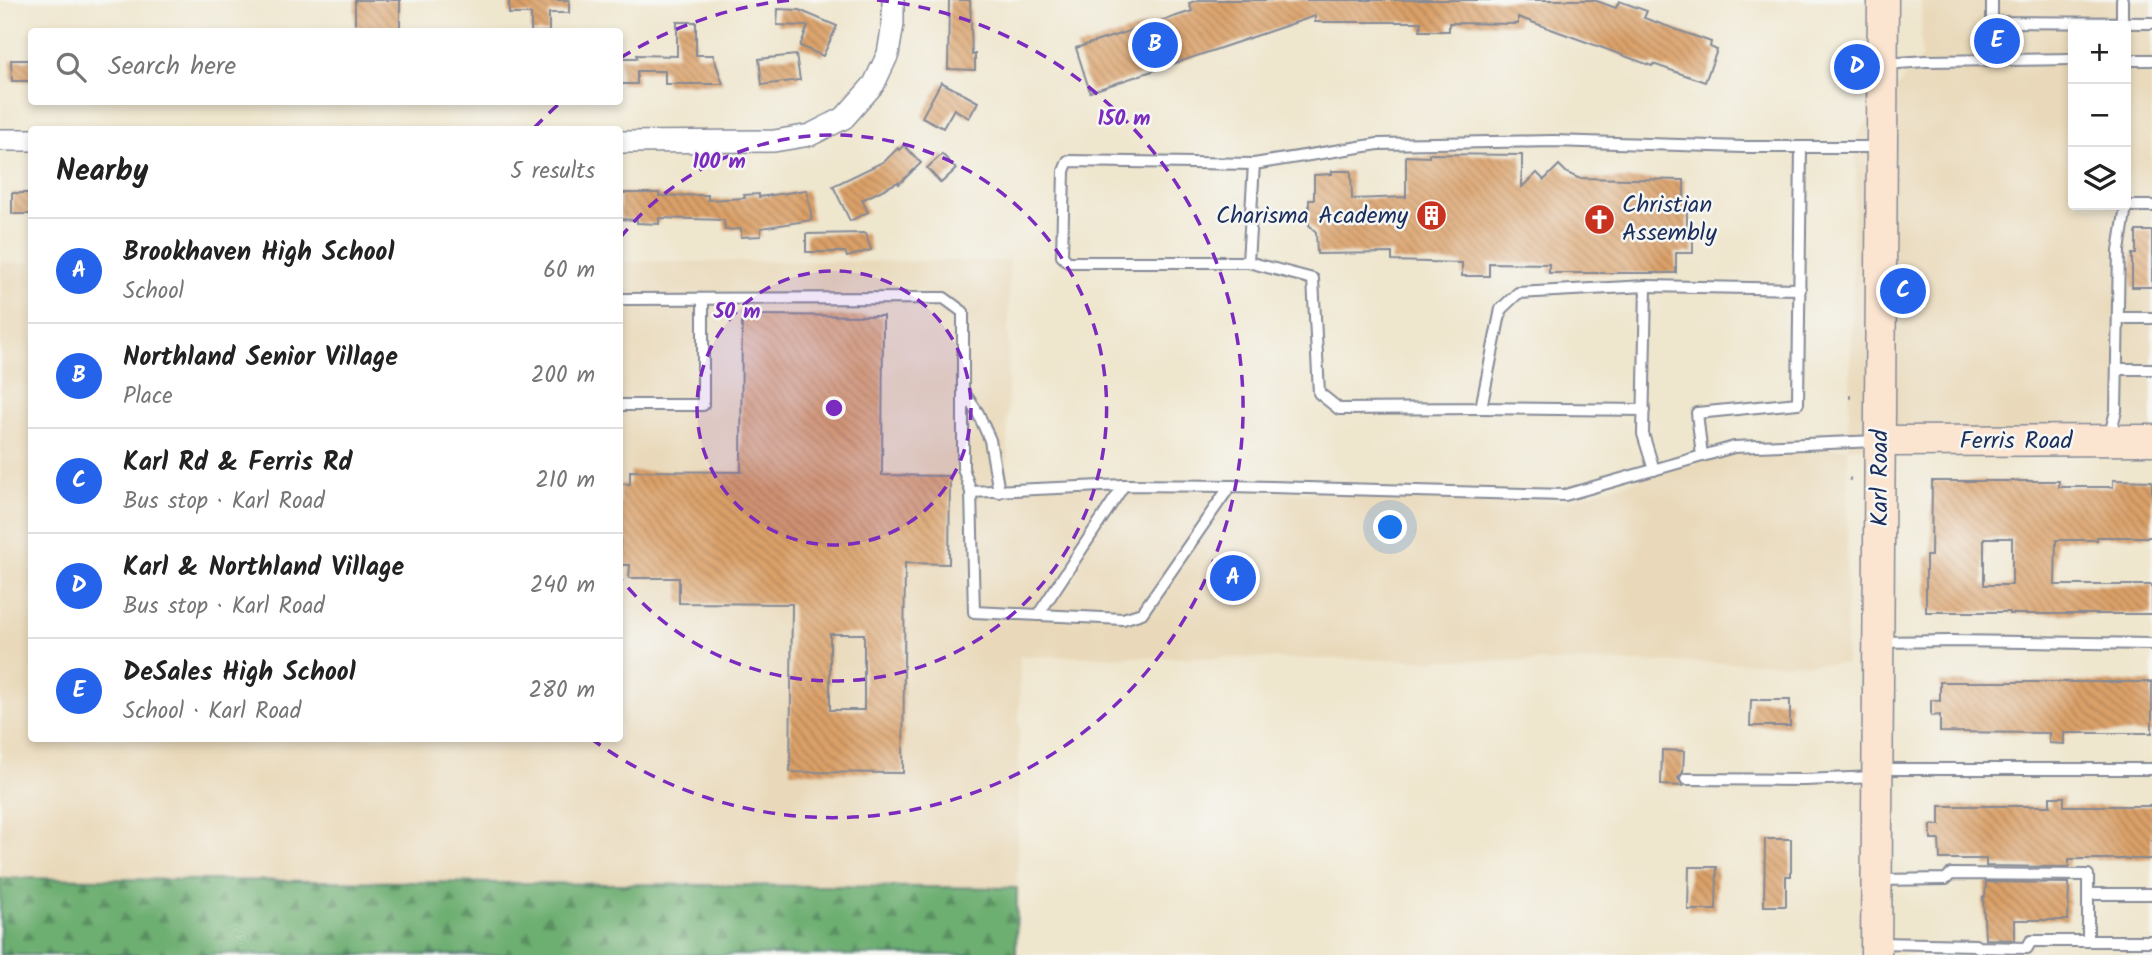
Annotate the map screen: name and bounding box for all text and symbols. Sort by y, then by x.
pin: E [1974,15,2020,67]
pin: B [1132,19,1178,71]
map controls [2068,21,2131,210]
button: + [2068,21,2131,84]
search box [28,28,623,105]
pin: D [1834,41,1880,93]
text: Search here [108,46,236,88]
icon: search [52,48,90,86]
button: − [2068,84,2131,147]
text: 150 m [1097,103,1151,136]
text: 100 m [692,146,746,179]
button: layers [2068,147,2131,210]
text: Nearby [56,148,148,196]
text: 5 results [510,154,595,190]
place label: Christian Assembly [1622,186,1717,253]
place label: Charisma Academy [1216,197,1409,236]
building icon: Charisma Academy [1414,199,1448,233]
church icon: Christian Assembly [1582,202,1616,236]
text: Brookhaven High School [123,232,394,274]
text: A [72,253,86,289]
text: 60 m [543,253,595,289]
pin: C [1880,265,1926,317]
text: School [123,274,184,310]
text: 50 m [713,296,760,329]
text: Northland Senior Village [123,337,398,379]
text: B [72,358,86,394]
text: 200 m [531,358,595,394]
text: Place [123,379,173,415]
centre of rings [822,396,846,420]
street label: Ferris Road [1960,422,2073,461]
street label: Karl Road [1861,428,1900,527]
text: Karl Rd & Ferris Rd [123,442,353,484]
text: C [72,463,86,499]
text: 210 m [535,463,595,499]
text: Bus stop · Karl Road [123,484,325,520]
your location [1373,510,1407,544]
text: Karl & Northland Village [123,547,404,589]
pin: A [1210,552,1256,604]
text: D [71,568,87,604]
text: 240 m [530,568,595,604]
text: Bus stop · Karl Road [123,589,325,625]
text: DeSales High School [123,652,356,694]
text: E [73,673,85,709]
text: 280 m [529,673,595,709]
text: School · Karl Road [123,694,301,730]

